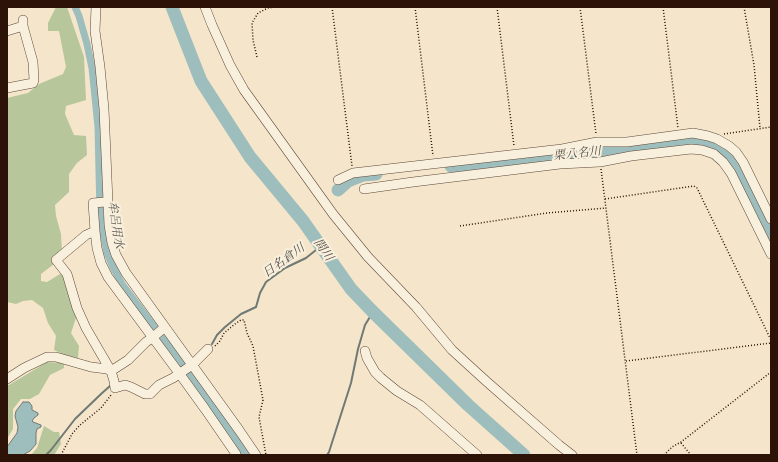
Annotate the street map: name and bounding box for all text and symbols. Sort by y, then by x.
water label: 栗八名川 [552,144,602,164]
water label: 牟呂用水 [104,200,126,250]
water label: 間川 [310,236,336,264]
water label: 日名倉川 [260,241,308,281]

